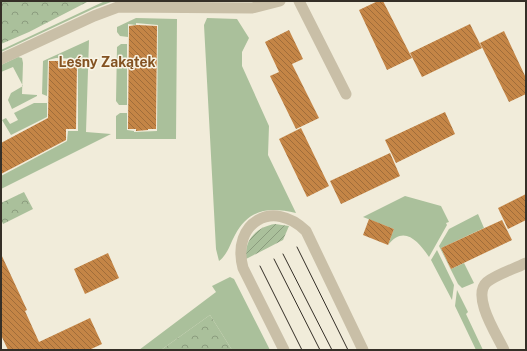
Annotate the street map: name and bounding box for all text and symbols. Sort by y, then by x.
district label: Leśny Zakątek [58,54,156,70]

